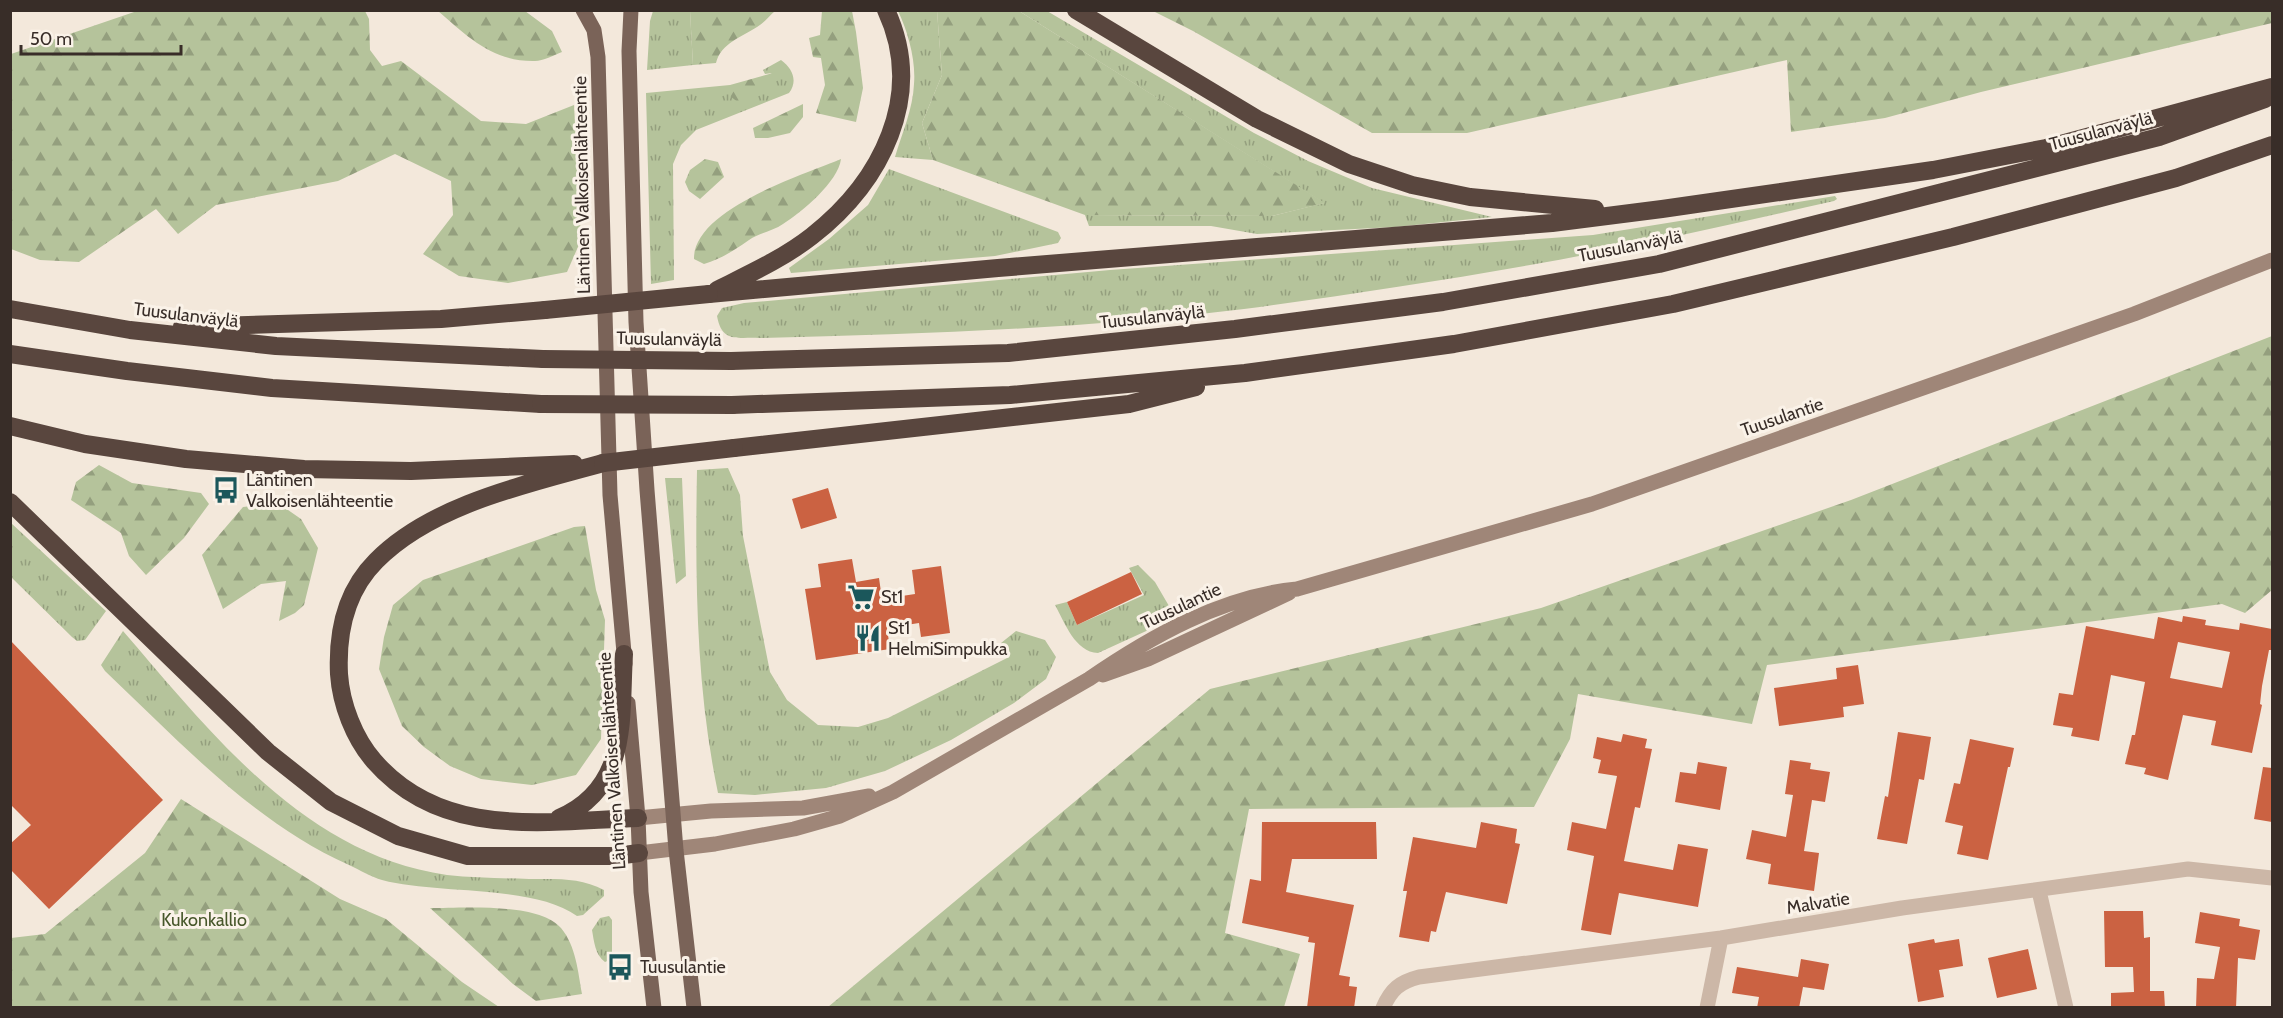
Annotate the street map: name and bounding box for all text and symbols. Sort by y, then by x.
scale bar [21,18,182,56]
text: 50 m [30,28,72,50]
street label: Läntinen Valkoisenlähteentie [569,76,595,294]
street label: Tuusulanväylä [2047,107,2155,155]
street label: Tuusulanväylä [1576,225,1684,267]
street label: Tuusulanväylä [132,298,240,332]
street label: Tuusulanväylä [1098,301,1206,333]
street label: Tuusulanväylä [616,327,722,351]
street label: Tuusulantie [1738,393,1826,441]
place label: Läntinen Valkoisenlähteentie [246,469,393,512]
bus stop icon: Läntinen Valkoisenlähteentie [211,475,241,505]
street label: Tuusulantie [1138,578,1224,634]
supermarket icon: St1 [846,582,876,612]
place label: St1 [881,586,903,608]
place label: St1 HelmiSimpukka [888,617,1008,660]
restaurant icon: St1 HelmiSimpukka [853,623,883,653]
street label: Läntinen Valkoisenlähteentie [593,651,631,871]
street label: Malvatie [1785,887,1851,919]
park label: Kukonkallio [161,909,247,931]
bus stop icon: Tuusulantie [605,952,635,982]
place label: Tuusulantie [640,956,726,978]

